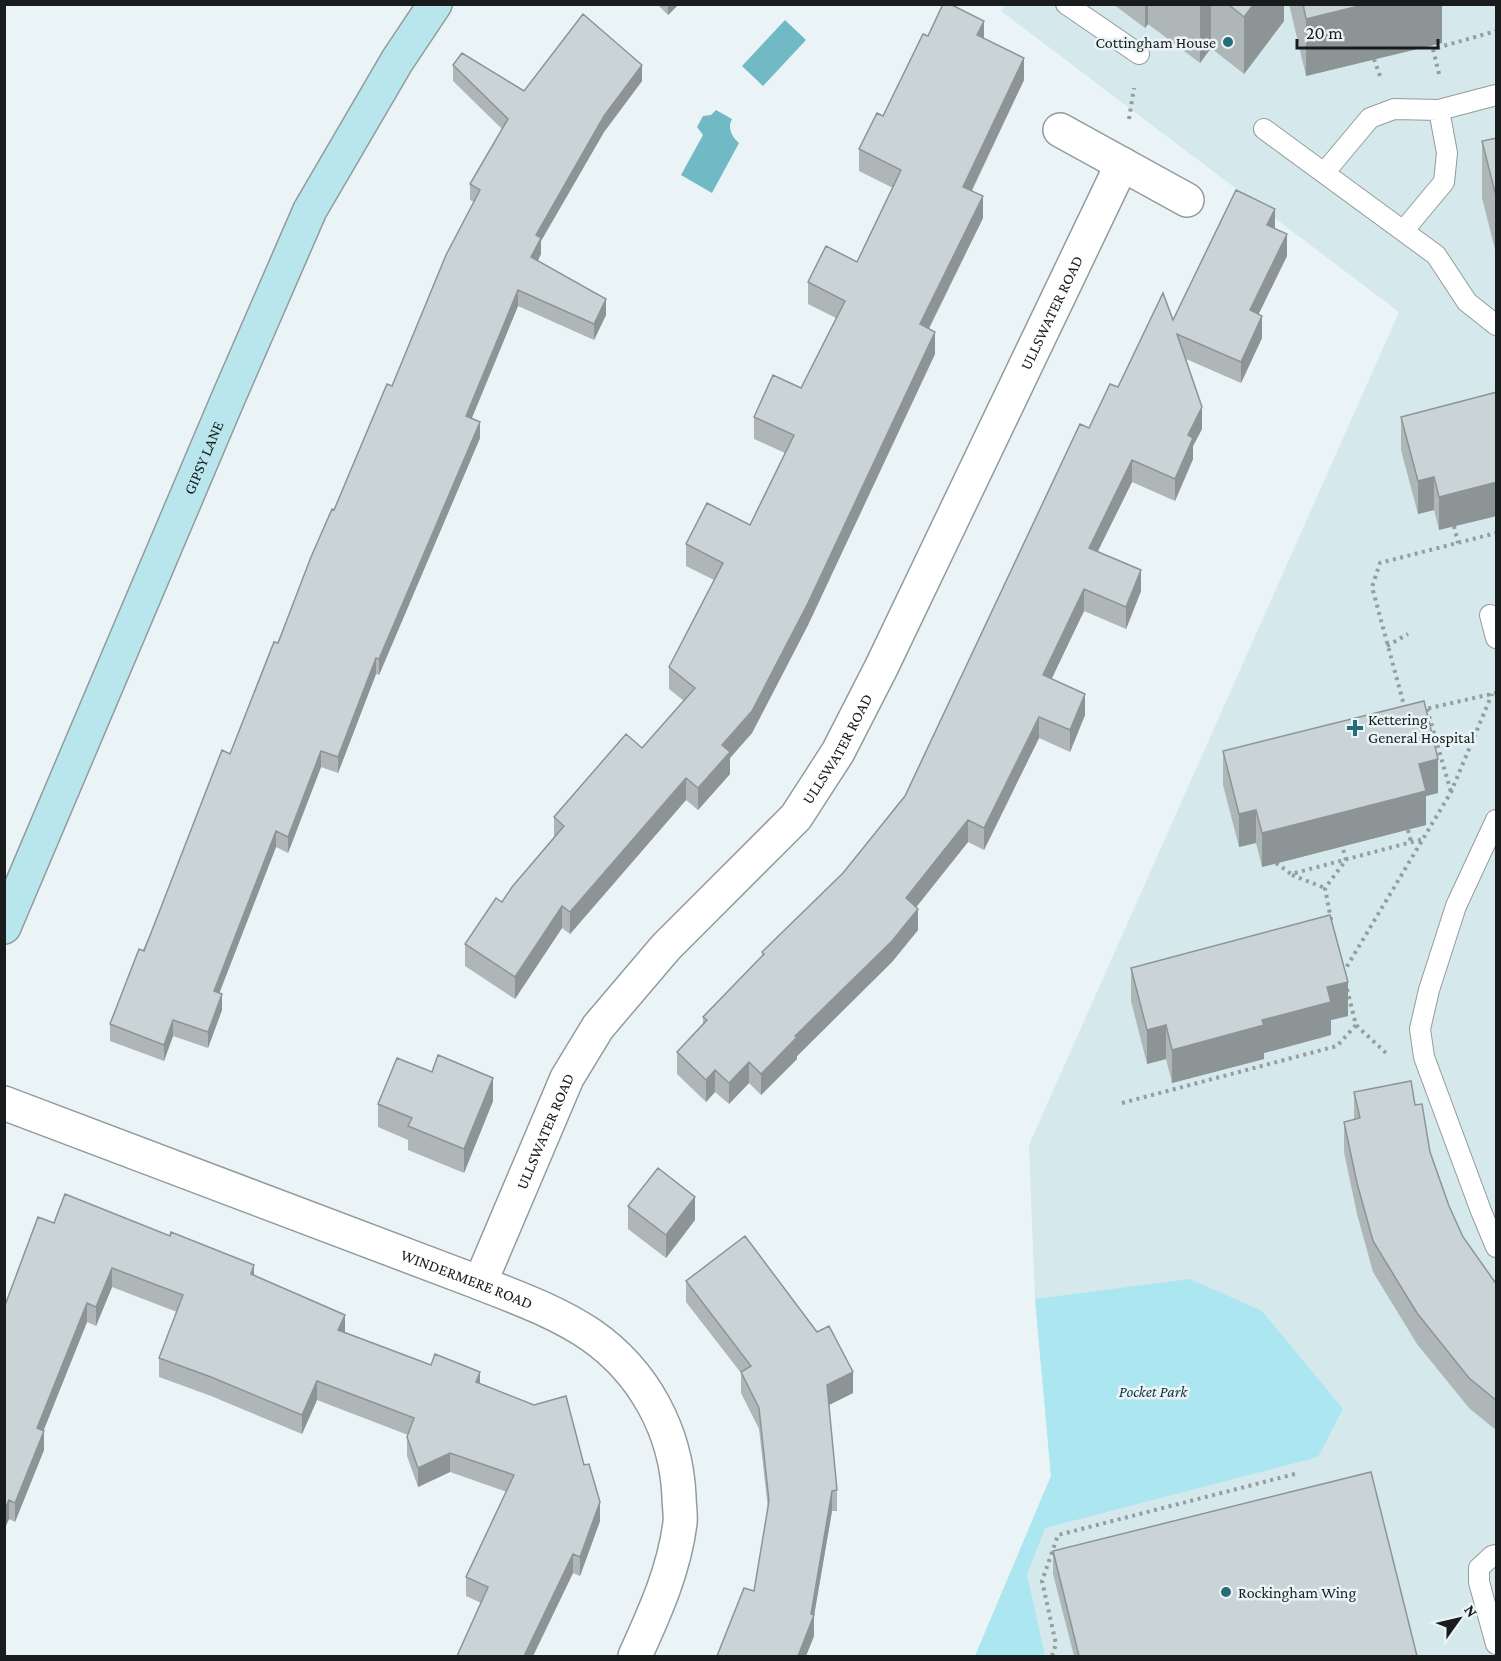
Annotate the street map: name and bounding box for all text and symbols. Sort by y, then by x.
scale bar [1297,12,1438,50]
text: 20 m [1306,23,1343,43]
place label: Cottingham House [1096,34,1216,52]
marker: Cottingham House [1221,35,1235,49]
street label: ULLSWATER ROAD [1017,253,1086,373]
street label: GIPSY LANE [180,418,227,497]
street label: ULLSWATER ROAD [799,691,875,807]
place label: Kettering General Hospital [1368,711,1475,747]
marker: Kettering General Hospital [1346,719,1364,737]
street label: ULLSWATER ROAD [513,1071,577,1192]
street label: WINDERMERE ROAD [398,1246,535,1312]
park label: Pocket Park [1119,1383,1188,1400]
place label: Rockingham Wing [1238,1584,1356,1602]
marker: Rockingham Wing [1219,1585,1233,1599]
north arrow [1429,1589,1489,1649]
text: N [1461,1602,1481,1620]

